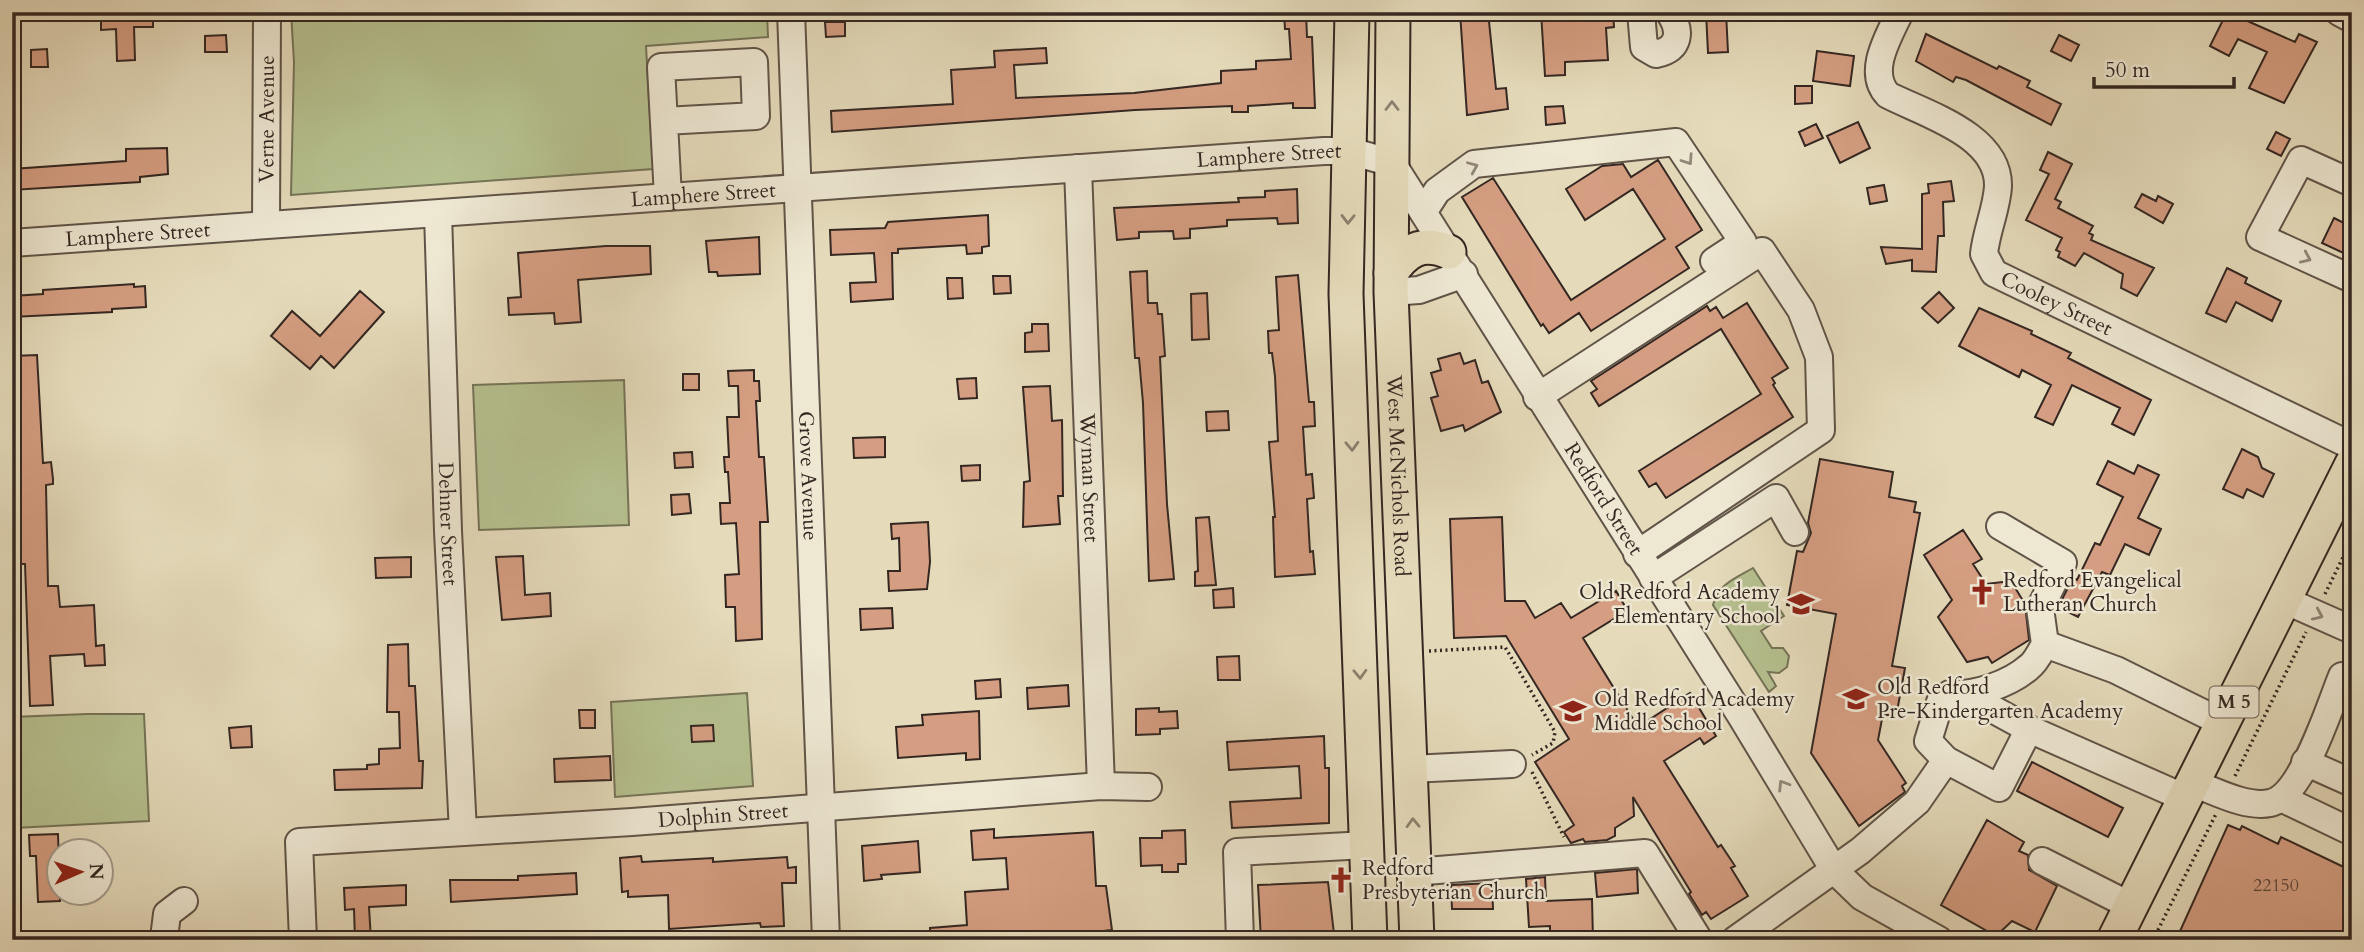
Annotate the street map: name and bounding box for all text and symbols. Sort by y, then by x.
scale bar [2094,46,2234,90]
street label: Verne Avenue [252,55,281,183]
text: 50 m [2105,56,2150,85]
one-way arrow [1384,100,1400,110]
street label: Lamphere Street [1195,136,1342,174]
one-way arrow [1680,153,1693,166]
one-way arrow [1466,162,1478,176]
street label: Lamphere Street [630,175,777,214]
one-way arrow [1341,214,1356,225]
street label: Lamphere Street [64,215,212,254]
one-way arrow [2298,250,2311,264]
street label: Cooley Street [1996,264,2118,343]
street label: West McNichols Road [1380,373,1417,577]
street label: Grove Avenue [792,410,825,541]
street label: Wyman Street [1073,412,1106,543]
street label: Redford Street [1557,437,1651,561]
one-way arrow [1344,441,1359,452]
street label: Dehner Street [431,462,465,587]
place label: Redford Evangelical Lutheran Church [2003,566,2182,619]
church icon: Redford Evangelical Lutheran Church [1967,577,1997,607]
place label: Old Redford Academy Elementary School [1579,578,1780,631]
school or university icon: Old Redford Academy Elementary School [1786,589,1816,619]
one-way arrow [2311,607,2323,621]
one-way arrow [1352,668,1367,679]
place label: Old Redford Pre-Kindergarten Academy [1877,673,2123,726]
school or university icon: Old Redford Pre-Kindergarten Academy [1841,684,1871,714]
place label: Old Redford Academy Middle School [1594,685,1795,738]
road number: M 5 [2210,687,2258,718]
school or university icon: Old Redford Academy Middle School [1558,696,1588,726]
one-way arrow [1779,780,1792,793]
street label: Dolphin Street [657,796,790,834]
one-way arrow [1405,817,1420,828]
north arrow [46,836,116,906]
place label: Redford Presbyterian Church [1362,854,1546,907]
text: N [83,863,109,881]
church icon: Redford Presbyterian Church [1326,865,1356,895]
house number: 22150 [2253,873,2299,898]

